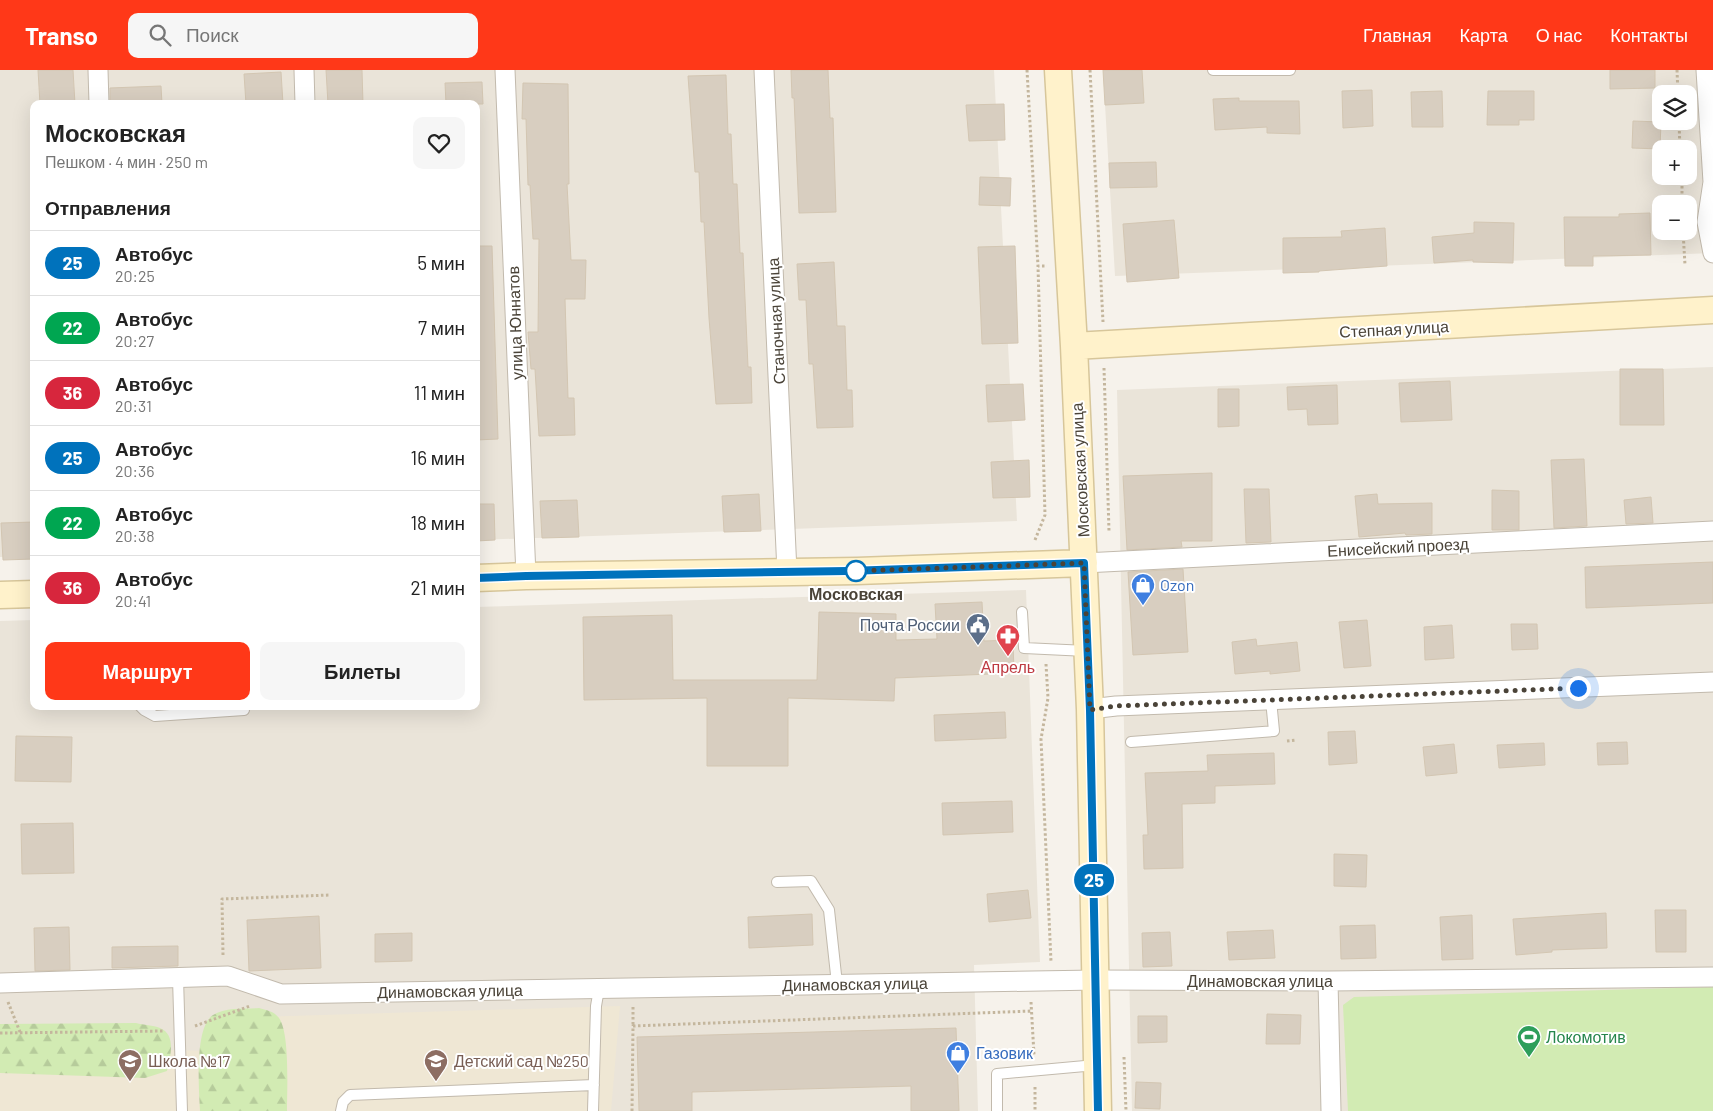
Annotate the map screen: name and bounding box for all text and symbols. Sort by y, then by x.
search box [128,13,478,58]
text: Transo [25,21,98,50]
icon: search [146,21,174,49]
text: Поиск [186,23,239,46]
text: Главная [1363,24,1432,46]
text: Карта [1460,24,1508,46]
text: О нас [1536,24,1582,46]
text: Контакты [1610,24,1688,46]
map controls [1652,85,1697,240]
button: layers [1652,85,1697,130]
button: heart [413,117,465,169]
text: Московская [45,118,186,147]
button: + [1652,140,1697,185]
text: Пешком · 4 мин · 250 m [45,152,208,171]
button: − [1652,195,1697,240]
text: Отправления [45,196,171,219]
text: Автобус [115,242,193,265]
text: 5 мин [417,251,465,274]
text: 25 [63,252,82,274]
street label: Станочная улица [763,257,788,385]
text: 20:25 [115,266,155,285]
street label: улица Юннатов [503,266,526,380]
text: Автобус [115,307,193,330]
text: 7 мин [418,316,465,339]
street label: Степная улица [1339,316,1449,341]
text: 22 [62,317,83,339]
text: 20:27 [115,331,154,350]
text: Автобус [115,372,193,395]
text: 11 мин [414,381,465,404]
text: 36 [63,382,82,404]
text: 20:31 [115,396,152,415]
street label: Московская улица [1066,402,1093,538]
text: Автобус [115,437,193,460]
text: 16 мин [411,446,465,469]
text: 25 [63,447,82,469]
text: 20:36 [115,461,155,480]
text: Автобус [115,502,193,525]
text: 18 мин [410,511,465,534]
text: 22 [62,512,83,534]
text: 20:38 [115,526,155,545]
street label: Енисейский проезд [1327,533,1470,560]
marker: Московская [845,560,867,582]
text: Автобус [115,567,193,590]
shop icon: Ozon [1130,572,1156,606]
place label: Ozon [1160,575,1194,594]
text: 21 мин [410,576,465,599]
text: 36 [63,577,82,599]
place label: Московская [809,584,903,603]
text: 20:41 [115,591,151,610]
public building icon: Почта России [965,612,991,646]
place label: Почта России [860,615,960,634]
pharmacy icon: Апрель [995,623,1021,657]
button: Маршрут [45,642,250,700]
button: Билеты [260,642,465,700]
place label: Апрель [981,657,1035,676]
your location [1566,676,1591,701]
line badge: 25 [1072,864,1116,896]
text: 25 [1084,869,1104,891]
street label: Динамовская улица [1187,971,1333,990]
street label: Динамовская улица [782,973,928,994]
street label: Динамовская улица [377,980,523,1001]
sports icon: Локомотив [1516,1024,1542,1058]
place label: Локомотив [1546,1027,1626,1046]
shop icon: Газовик [945,1040,971,1074]
place label: Газовик [976,1043,1034,1062]
school or university icon: Школа №17 [117,1048,143,1082]
school or university icon: Детский сад №250 [423,1048,449,1082]
place label: Школа №17 [148,1051,231,1070]
place label: Детский сад №250 [454,1051,589,1070]

